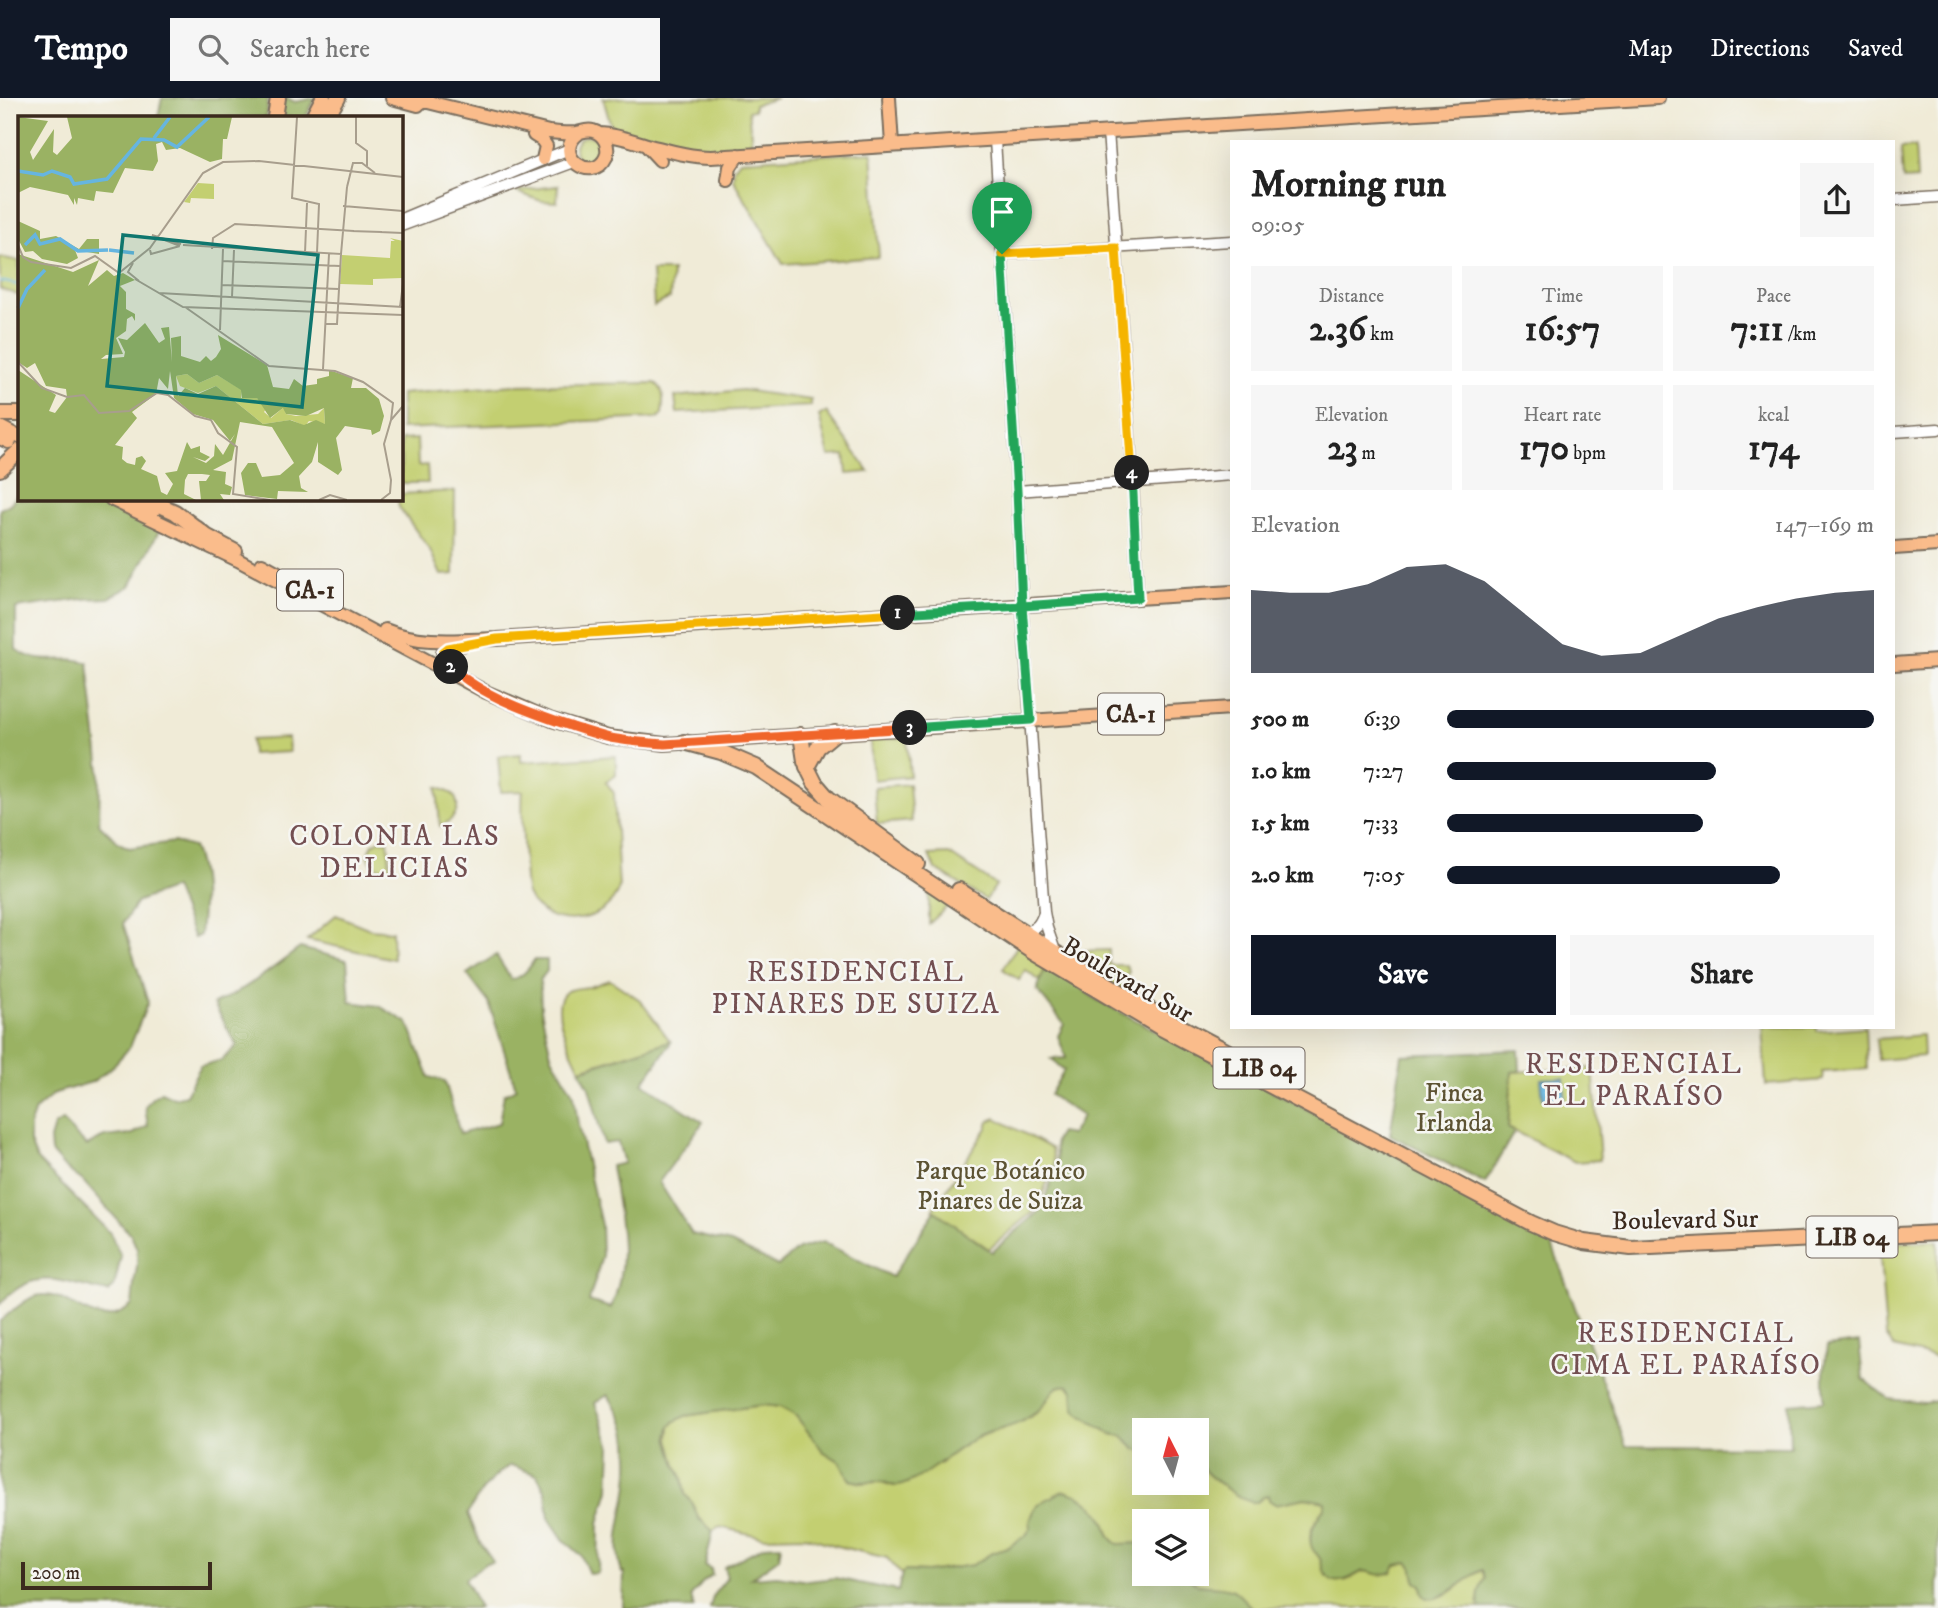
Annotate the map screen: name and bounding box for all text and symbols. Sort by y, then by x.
search box [170,18,660,81]
text: Tempo [35,29,128,70]
icon: search [194,30,232,68]
text: Search here [250,33,370,66]
text: Map [1628,34,1673,64]
text: Directions [1711,34,1810,64]
text: Saved [1848,34,1903,64]
inset map [18,116,402,500]
text: Morning run [1251,161,1446,209]
button: share [1800,163,1874,237]
pin [972,182,1032,254]
icon: arrive [983,193,1021,231]
text: 09:05 [1251,211,1305,240]
text: Distance [1319,285,1384,308]
text: Time [1542,285,1583,308]
text: Pace [1756,285,1791,308]
text: 2.36 [1309,308,1366,352]
text: 16:57 [1525,308,1600,352]
text: 7:11 [1730,308,1784,352]
text: km [1366,323,1394,346]
text: /km [1784,323,1817,346]
text: Elevation [1315,404,1388,427]
text: Heart rate [1524,404,1601,427]
text: kcal [1758,404,1789,427]
text: 23 [1327,427,1357,471]
text: 170 [1519,427,1569,471]
text: 174 [1748,427,1799,471]
text: m [1357,442,1376,465]
text: bpm [1569,442,1606,465]
pin: 4 [1114,456,1150,490]
text: 4 [1126,461,1137,484]
text: Elevation [1251,511,1340,540]
text: 147–169 m [1775,511,1874,540]
road number: CA-1 [277,570,343,610]
pin: 1 [880,596,916,630]
text: 1 [894,601,901,624]
pin: 2 [434,650,468,684]
text: 2 [446,655,455,678]
road number: CA-1 [1098,694,1164,734]
text: 500 m [1251,705,1309,734]
text: 6:39 [1363,705,1401,734]
pin: 3 [892,710,928,746]
text: 3 [906,716,913,739]
text: 1.0 km [1251,757,1311,786]
text: 7:27 [1363,757,1404,786]
text: 1.5 km [1251,809,1310,838]
text: 7:33 [1363,809,1398,838]
district label: COLONIA LAS DELICIAS [289,819,501,886]
text: 2.0 km [1251,861,1314,890]
text: 7:05 [1363,861,1405,890]
street label: Boulevard Sur [1056,929,1199,1031]
button: Save [1251,935,1556,1015]
button: Share [1570,935,1874,1015]
district label: RESIDENCIAL PINARES DE SUIZA [711,955,1001,1022]
district label: RESIDENCIAL EL PARAÍSO [1525,1047,1743,1114]
road number: LIB 04 [1214,1048,1304,1088]
park label: Finca Irlanda [1416,1077,1492,1140]
park label: Parque Botánico Pinares de Suiza [915,1155,1085,1218]
street label: Boulevard Sur [1611,1203,1759,1238]
road number: LIB 04 [1806,1217,1898,1258]
district label: RESIDENCIAL CIMA EL PARAÍSO [1550,1316,1822,1383]
north arrow [1132,1418,1209,1494]
map controls [1132,1418,1209,1586]
button: layers [1132,1509,1209,1586]
scale bar [21,1559,212,1591]
text: 200 m [32,1562,80,1585]

